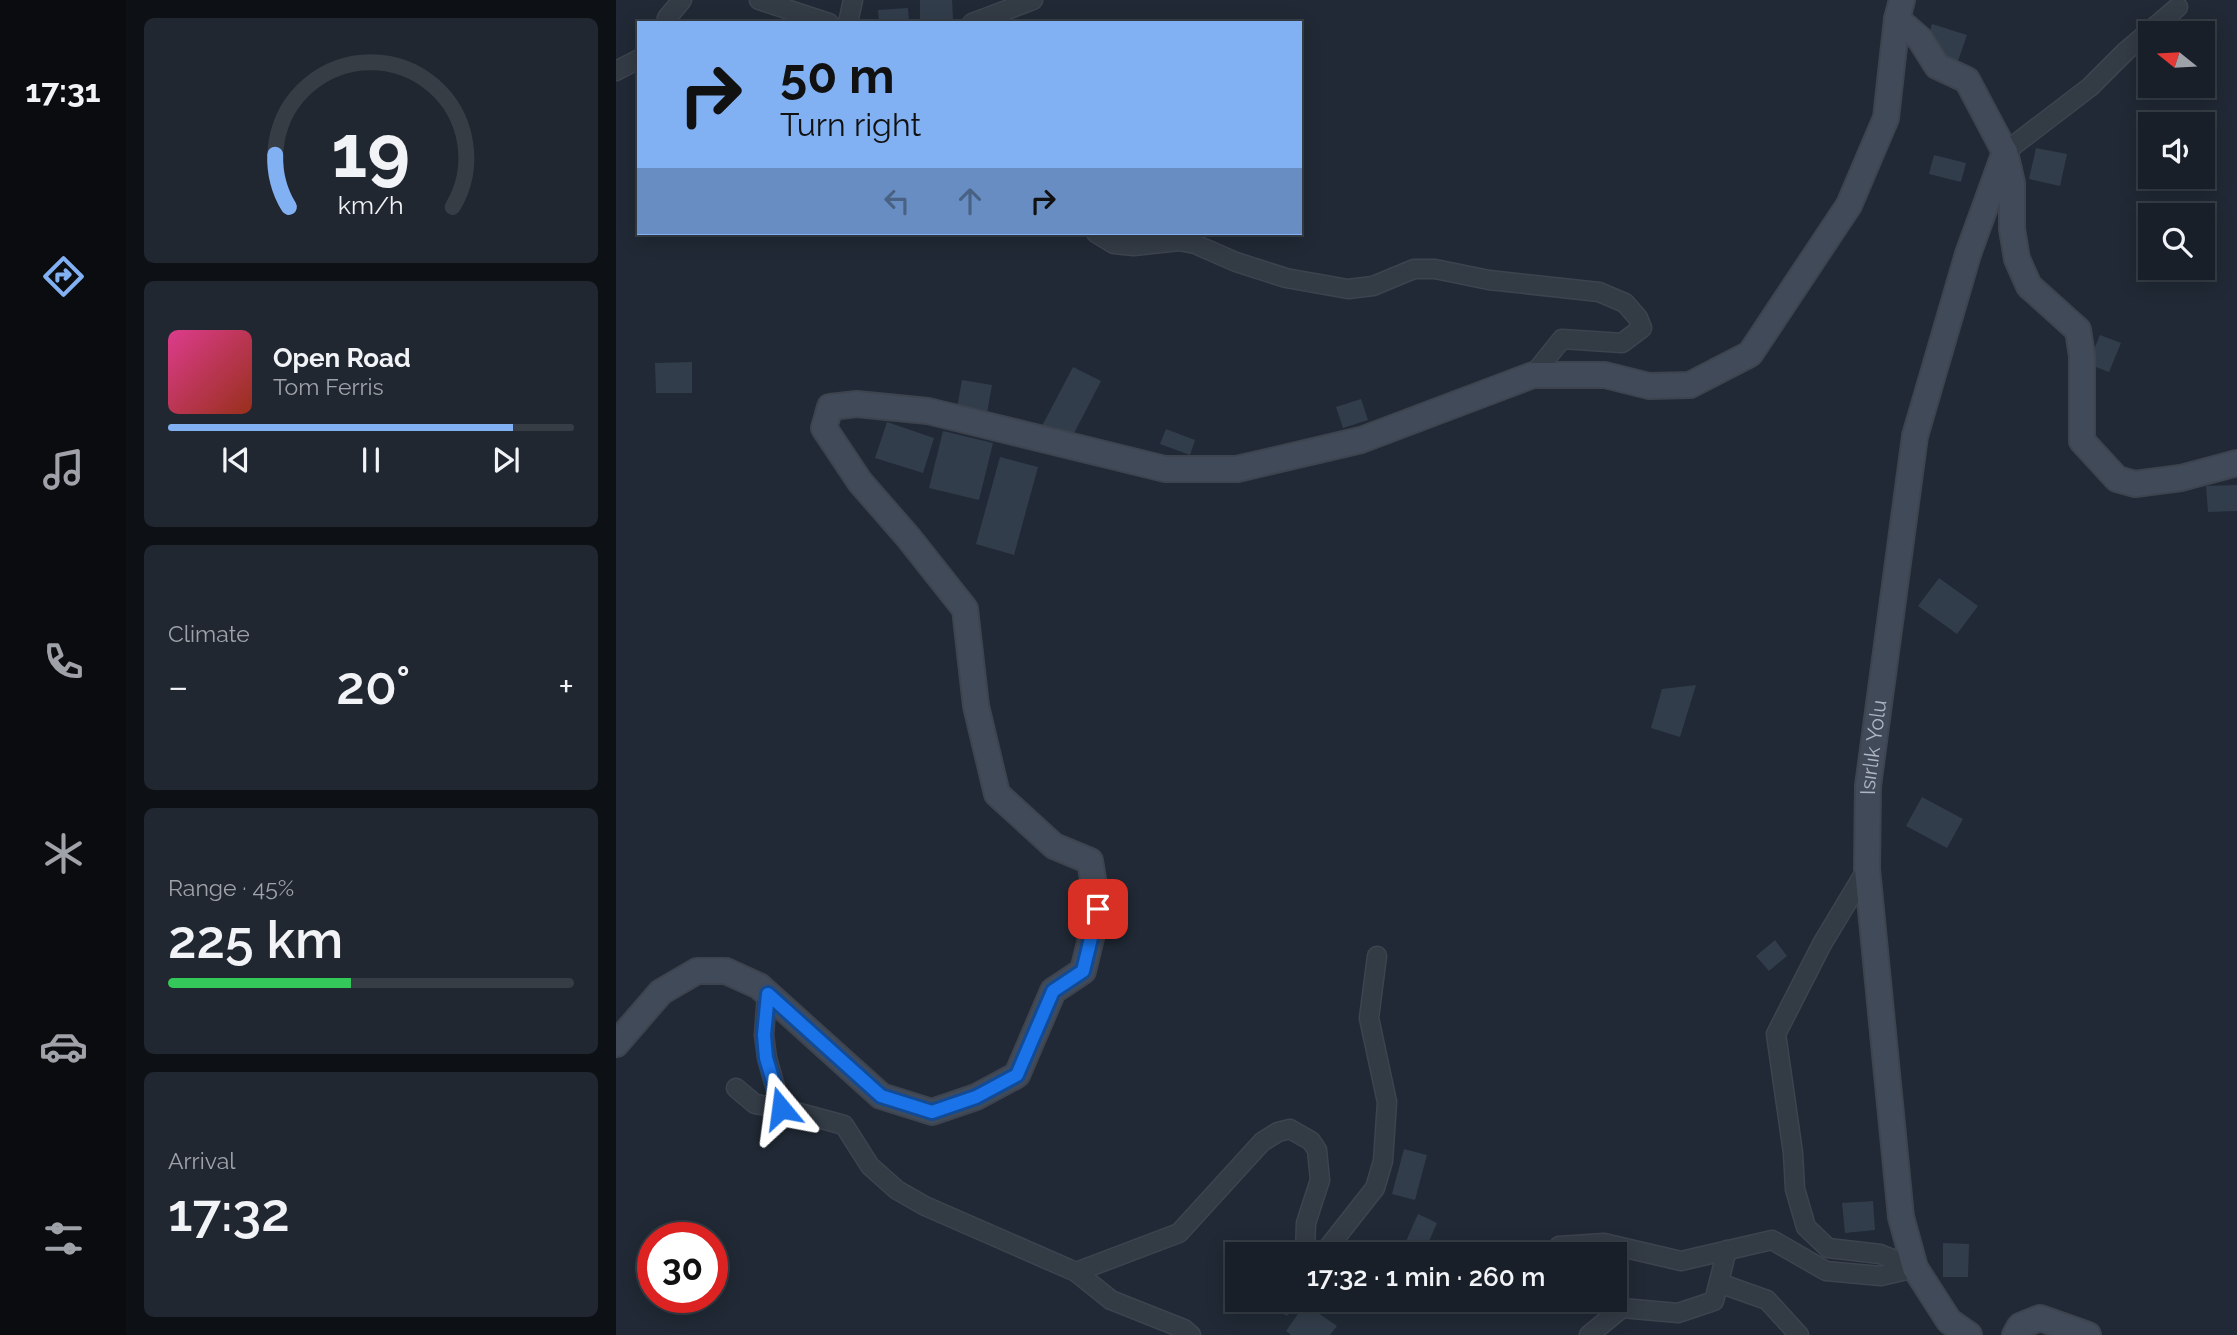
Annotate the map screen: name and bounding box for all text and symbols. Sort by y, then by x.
north arrow [2138,21,2216,98]
map controls [2138,21,2215,280]
text: 50 m [780,47,895,104]
icon: right [665,49,756,140]
text: 17:31 [25,72,101,109]
text: Turn right [780,106,921,143]
text: 19 [332,109,410,194]
button: sound [2138,112,2215,189]
icon: left [878,182,916,220]
icon: ahead [951,182,989,220]
icon: right [1024,182,1062,220]
text: km/h [338,190,404,220]
button: search [2138,203,2215,280]
icon: directions [39,252,88,301]
text: Open Road [273,343,411,373]
text: Tom Ferris [273,373,384,400]
icon: previous [217,441,255,479]
icon: pause [352,441,390,479]
icon: next [487,441,525,479]
icon: music [39,445,88,494]
text: Climate [168,620,250,647]
icon: phone [39,637,88,686]
text: 20° [336,655,410,716]
text: − [168,664,188,709]
text: + [558,664,574,709]
street label: Isırlık Yolu [1855,698,1891,795]
icon: climate [39,829,88,878]
text: Range · 45% [168,874,294,901]
pin [1068,879,1128,939]
icon: arrive [1079,890,1117,928]
text: 225 km [168,909,343,970]
icon: car [39,1022,88,1071]
position arrow [744,1071,818,1145]
text: Arrival [168,1147,235,1174]
text: 17:32 [168,1182,290,1243]
icon: filters [39,1214,88,1263]
speed limit sign: 30 [637,1222,728,1313]
text: 17:32 · 1 min · 260 m [1307,1262,1545,1292]

